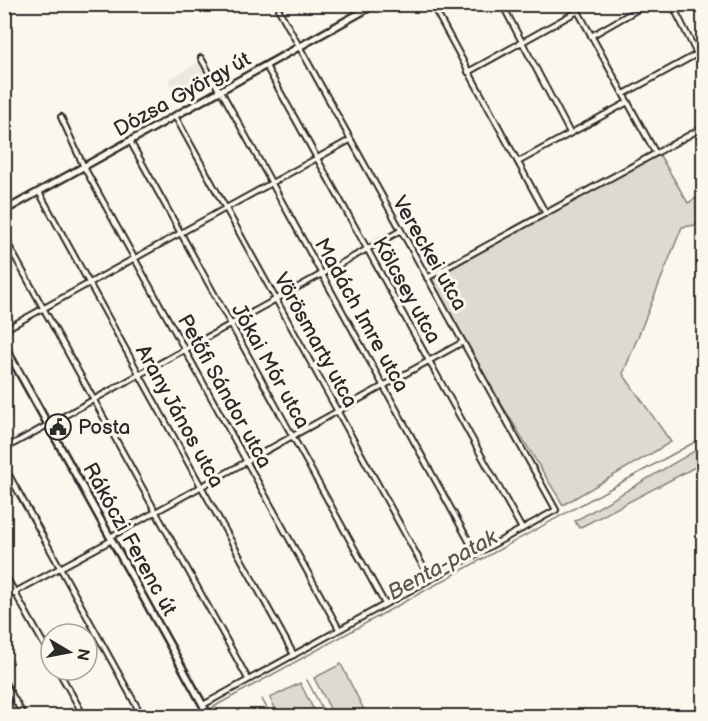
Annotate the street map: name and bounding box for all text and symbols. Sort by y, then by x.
street label: Dózsa György út [110,46,255,142]
street label: Vereckei utca [387,192,472,315]
street label: Kölcsey utca [367,233,446,348]
street label: Madách Imre utca [309,234,414,397]
street label: Vörösmarty utca [268,268,363,412]
street label: Jókai Mór utca [226,299,315,433]
street label: Petőfi Sándor utca [172,310,277,472]
street label: Arany János utca [130,341,229,492]
public building icon: Posta [43,412,73,442]
place label: Posta [78,415,130,440]
street label: Rákóczi Ferenc út [77,458,182,621]
water label: Benta-patak [383,523,504,607]
north arrow [39,622,99,682]
text: N [72,647,93,662]

